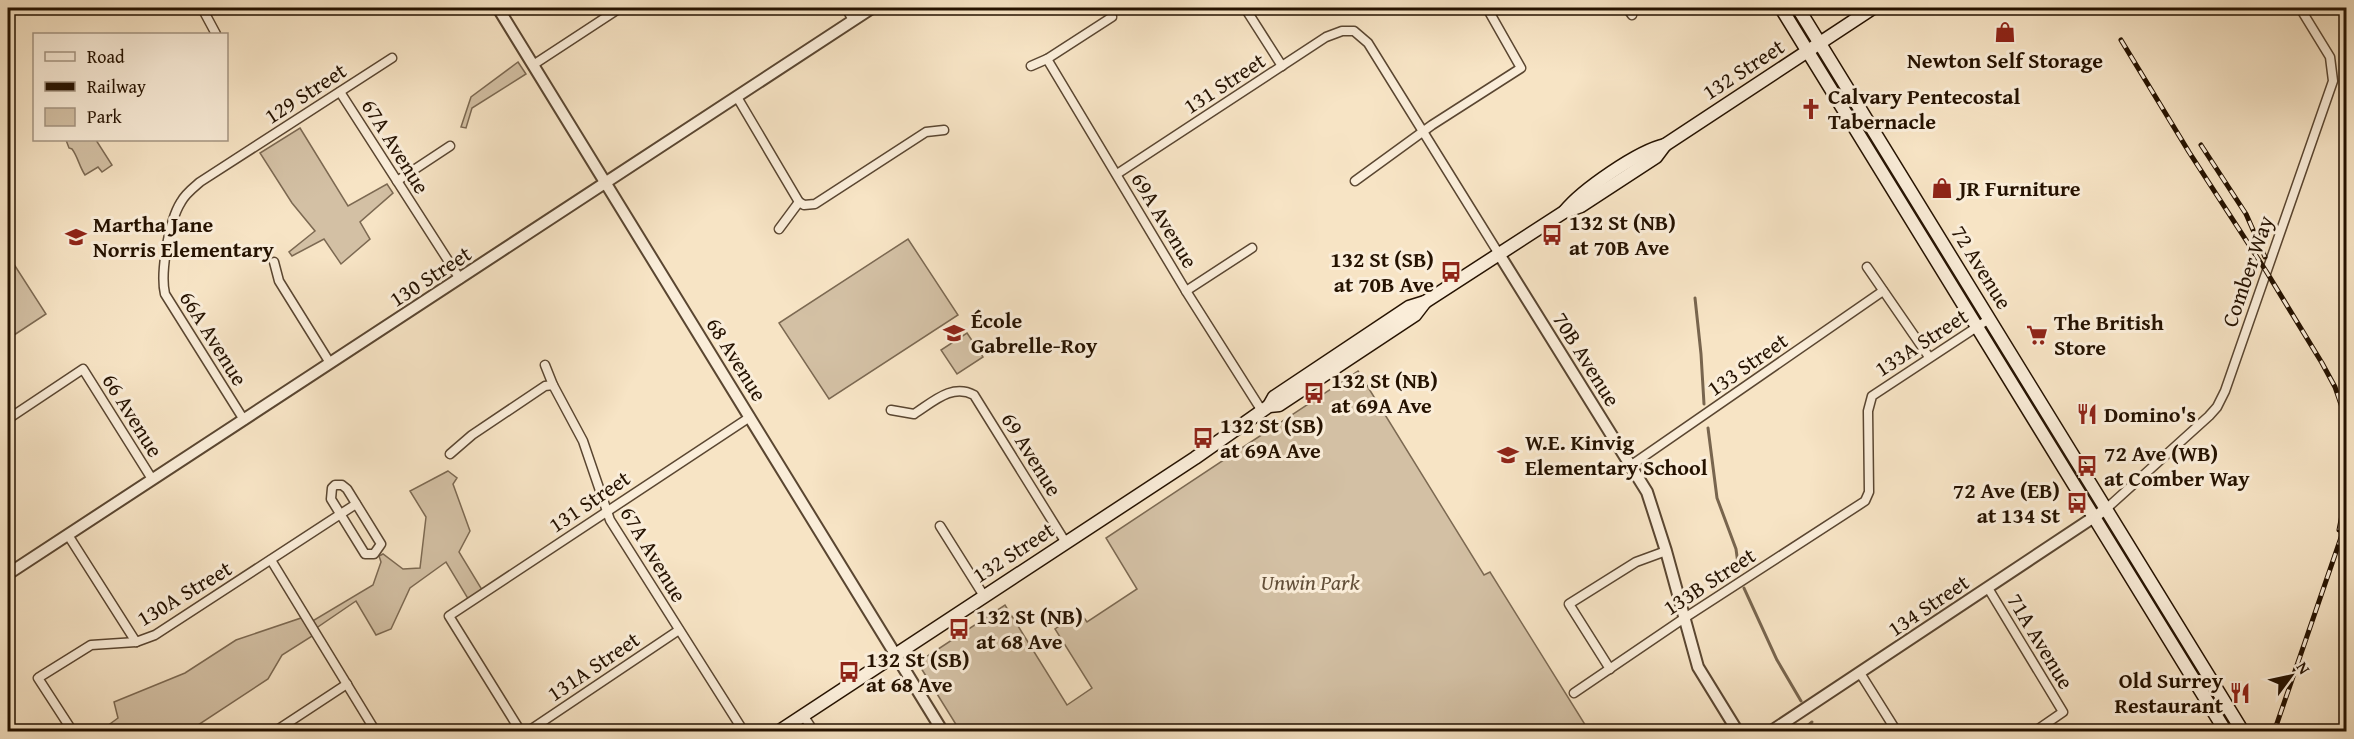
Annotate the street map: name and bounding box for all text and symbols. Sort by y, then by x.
shop icon: Newton Self Storage [1993,20,2017,44]
street label: 132 Street [1696,30,1791,108]
legend [33,33,228,141]
text: Road [87,43,125,70]
street label: 131 Street [1177,44,1272,122]
place label: Newton Self Storage [1907,44,2103,76]
street label: 129 Street [258,54,353,132]
text: Railway [87,73,146,100]
place label: Calvary Pentecostal Tabernacle [1828,80,2021,137]
street label: 67A Avenue [354,92,438,200]
church icon: Calvary Pentecostal Tabernacle [1799,97,1823,121]
text: Park [87,103,123,130]
street label: 69A Avenue [1124,166,1206,274]
place label: JR Furniture [1955,172,2081,204]
shop icon: JR Furniture [1930,176,1954,200]
place label: 132 St (NB) at 70B Ave [1569,206,1676,263]
place label: Martha Jane Norris Elementary [93,208,275,265]
street label: Comber Way [2213,211,2281,331]
street label: 72 Avenue [1944,219,2020,315]
bus stop icon: 132 St (NB) at 70B Ave [1540,223,1564,247]
school or university icon: Martha Jane Norris Elementary [64,225,88,249]
street label: 130 Street [383,237,478,315]
place label: 132 St (SB) at 70B Ave [1330,243,1434,300]
bus stop icon: 132 St (SB) at 70B Ave [1439,260,1463,284]
street label: 66A Avenue [172,284,256,392]
street label: 133A Street [1868,300,1974,384]
place label: École Gabrelle-Roy [971,304,1098,361]
street label: 70B Avenue [1545,306,1629,412]
place label: The British Store [2054,306,2164,363]
street label: 68 Avenue [699,311,775,407]
school or university icon: École Gabrelle-Roy [942,321,966,345]
supermarket icon: The British Store [2025,323,2049,347]
street label: 133 Street [1700,324,1794,404]
place label: 132 St (NB) at 69A Ave [1331,364,1438,421]
street label: 66 Avenue [95,367,171,463]
bus stop icon: 132 St (NB) at 69A Ave [1302,381,1326,405]
place label: Domino's [2104,398,2196,430]
restaurant icon: Domino's [2075,402,2099,426]
street label: 69 Avenue [994,406,1070,502]
place label: 132 St (SB) at 69A Ave [1220,409,1324,466]
bus stop icon: 132 St (SB) at 69A Ave [1191,426,1215,450]
place label: W.E. Kinvig Elementary School [1525,426,1708,483]
place label: 72 Ave (WB) at Comber Way [2104,437,2250,494]
school or university icon: W.E. Kinvig Elementary School [1496,443,1520,467]
bus stop icon: 72 Ave (WB) at Comber Way [2075,454,2099,478]
street label: 131 Street [542,462,636,540]
place label: 72 Ave (EB) at 134 St [1953,474,2061,531]
bus stop icon: 72 Ave (EB) at 134 St [2065,491,2089,515]
street label: 67A Avenue [613,500,695,608]
street label: 132 Street [966,513,1061,591]
street label: 133B Street [1656,539,1762,623]
street label: 130A Street [130,552,238,634]
park label: Unwin Park [1261,566,1360,598]
street label: 134 Street [1881,566,1975,644]
street label: 71A Avenue [2000,587,2082,695]
place label: 132 St (NB) at 68 Ave [976,600,1083,657]
bus stop icon: 132 St (NB) at 68 Ave [947,617,971,641]
street label: 131A Street [540,623,646,709]
place label: 132 St (SB) at 68 Ave [866,643,970,700]
north arrow [2261,646,2321,706]
text: N [2291,657,2317,679]
bus stop icon: 132 St (SB) at 68 Ave [837,660,861,684]
place label: Old Surrey Restaurant [2114,664,2224,721]
restaurant icon: Old Surrey Restaurant [2228,681,2252,705]

